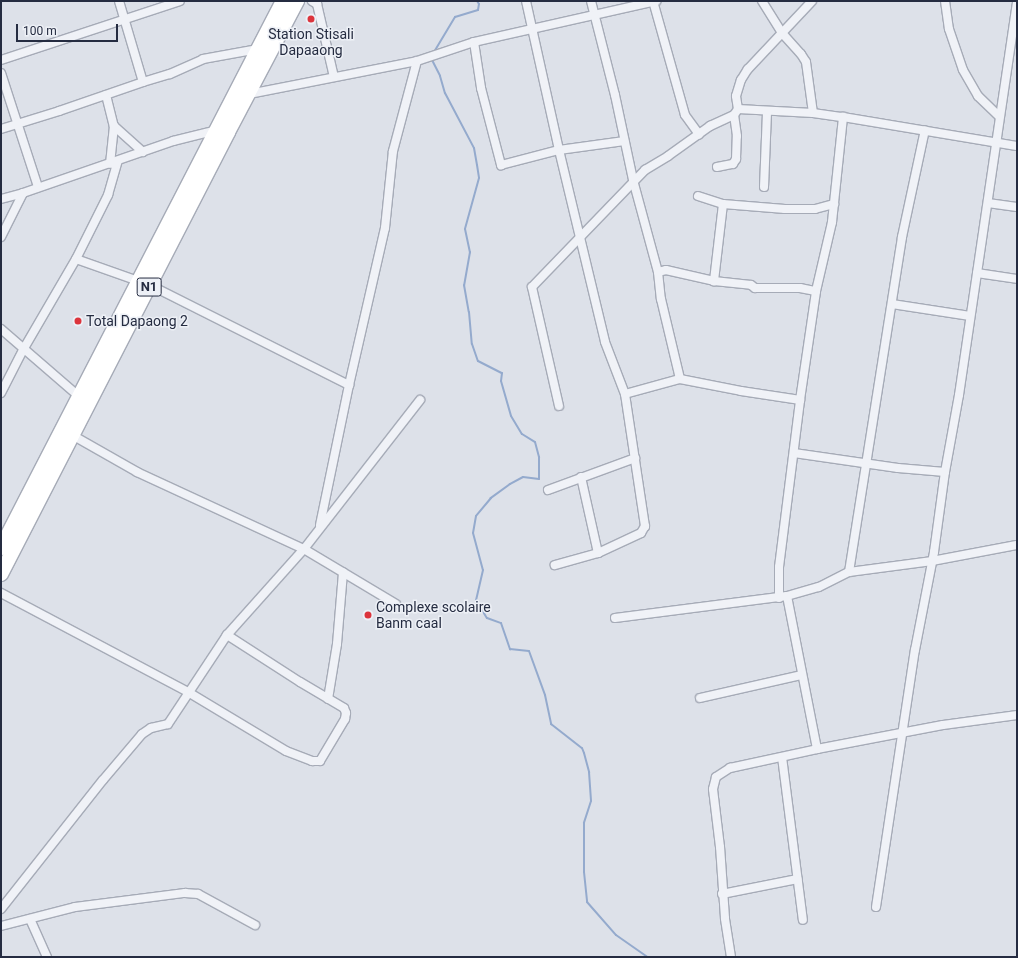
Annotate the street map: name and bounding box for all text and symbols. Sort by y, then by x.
marker: Station Stisali Dapaaong [306,14,316,24]
scale bar [18,16,120,42]
text: 100 m [23,24,57,38]
place label: Station Stisali Dapaaong [268,26,354,58]
road number: N1 [136,276,162,298]
place label: Total Dapaong 2 [86,313,188,329]
marker: Total Dapaong 2 [73,316,83,326]
place label: Complexe scolaire Banm caal [376,599,491,632]
marker: Complexe scolaire Banm caal [363,610,373,620]

